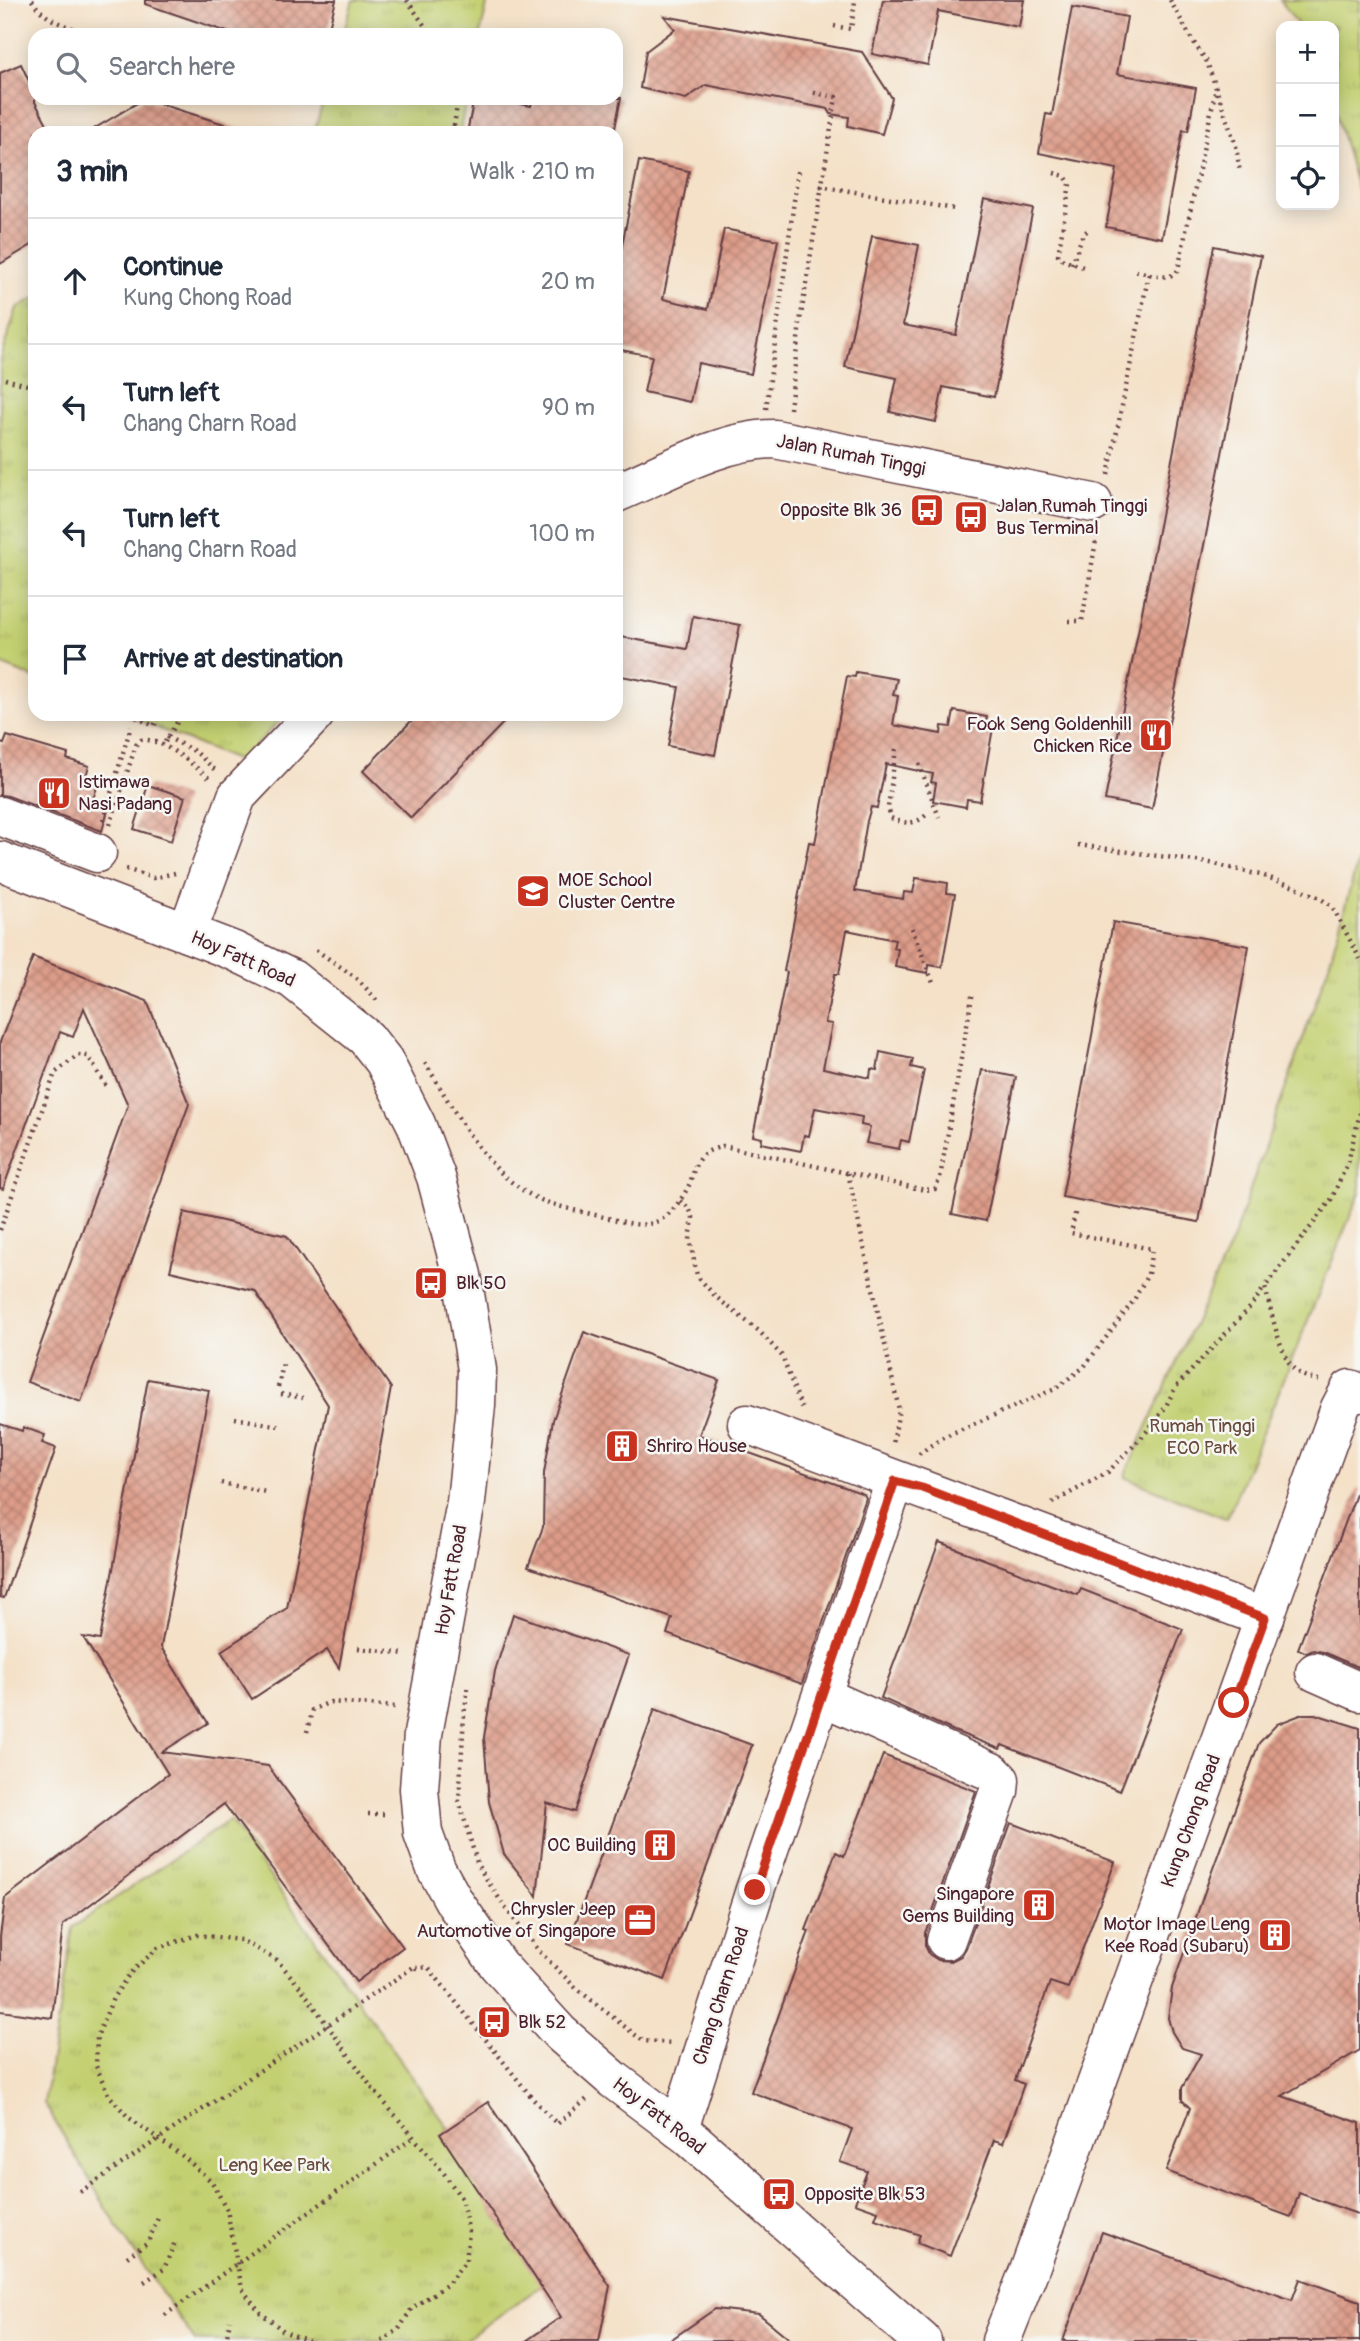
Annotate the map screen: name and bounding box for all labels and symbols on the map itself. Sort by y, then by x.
street label: Jalan Rumah Tinggi [774,429,928,481]
bus stop icon: Opposite Blk 36 [908,491,946,529]
place label: Jalan Rumah Tinggi Bus Terminal [996,494,1147,540]
place label: Opposite Blk 36 [780,498,902,522]
bus stop icon: Jalan Rumah Tinggi Bus Terminal [952,498,990,536]
place label: Fook Seng Goldenhill Chicken Rice [966,712,1133,758]
restaurant icon: Fook Seng Goldenhill Chicken Rice [1137,716,1175,754]
place label: Istimawa Nasi Padang [78,770,172,816]
restaurant icon: Istimawa Nasi Padang [35,774,73,812]
place label: MOE School Cluster Centre [558,868,676,914]
school or university icon: MOE School Cluster Centre [514,872,552,910]
street label: Hoy Fatt Road [187,925,299,993]
bus stop icon: Blk 50 [412,1264,450,1302]
place label: Blk 50 [456,1271,507,1295]
park label: Rumah Tinggi ECO Park [1149,1414,1255,1460]
building icon: Shriro House [603,1427,641,1465]
place label: Shriro House [646,1434,747,1458]
street label: Hoy Fatt Road [429,1523,473,1637]
route start [1218,1687,1249,1718]
street label: Kung Chong Road [1156,1751,1226,1891]
building icon: OC Building [641,1826,679,1864]
place label: OC Building [547,1833,636,1857]
route end [739,1874,770,1905]
place label: Singapore Gems Building [902,1882,1015,1928]
building icon: Singapore Gems Building [1020,1886,1058,1924]
place label: Chrysler Jeep Automotive of Singapore [416,1897,617,1943]
office icon: Chrysler Jeep Automotive of Singapore [621,1901,659,1939]
place label: Motor Image Leng Kee Road (Subaru) [1103,1912,1250,1958]
building icon: Motor Image Leng Kee Road (Subaru) [1256,1916,1294,1954]
street label: Chang Charn Road [687,1924,755,2068]
bus stop icon: Blk 52 [475,2003,513,2041]
place label: Blk 52 [518,2010,566,2034]
street label: Hoy Fatt Road [608,2072,710,2160]
park label: Leng Kee Park [218,2153,330,2177]
bus stop icon: Opposite Blk 53 [760,2175,798,2213]
place label: Opposite Blk 53 [804,2182,925,2206]

